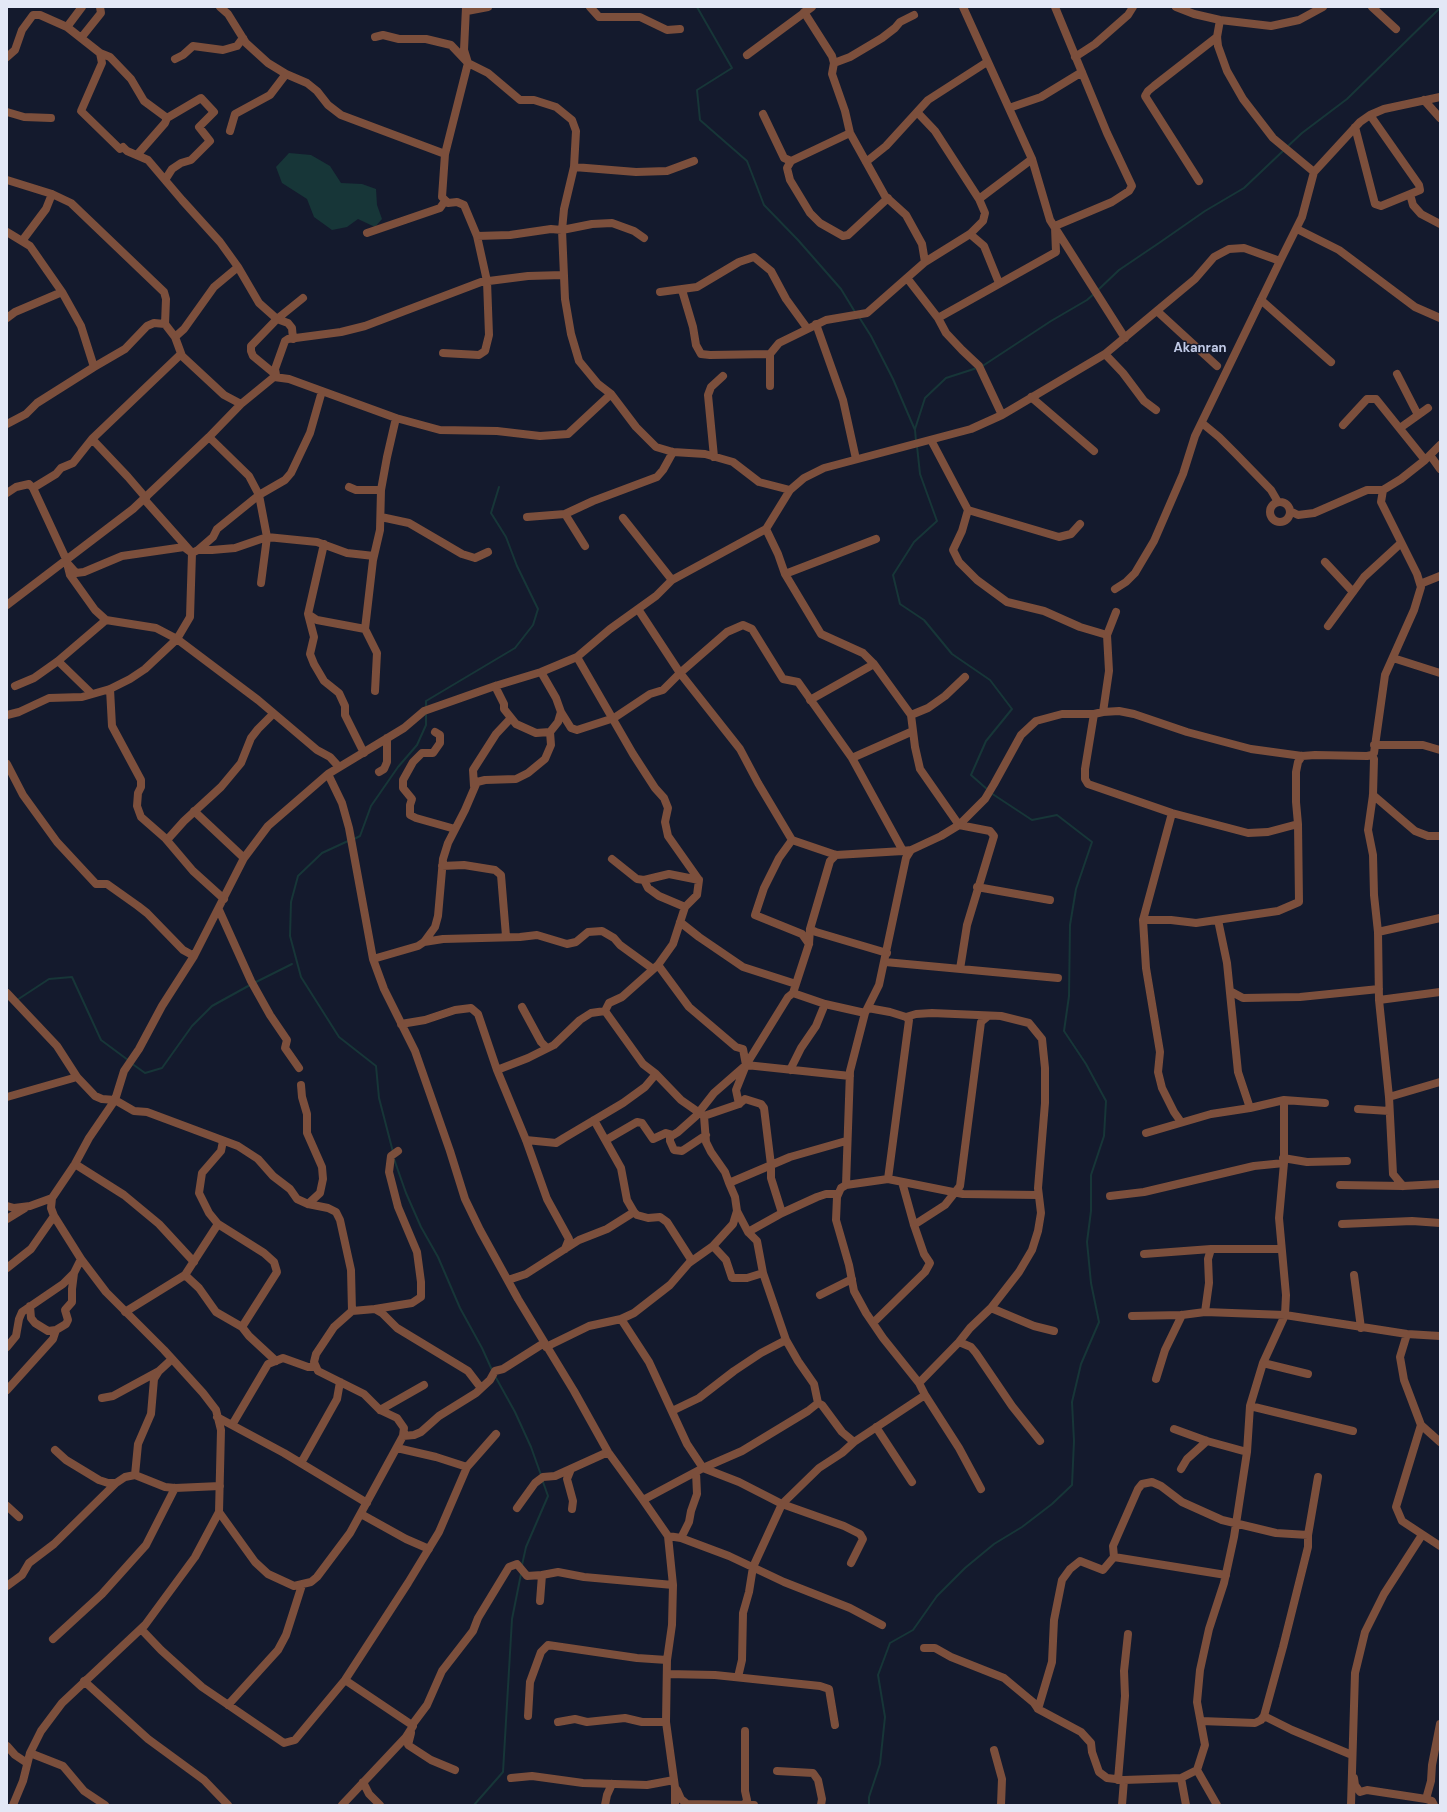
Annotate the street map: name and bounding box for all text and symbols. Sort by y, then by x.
district label: Akanran [1173,341,1227,357]

